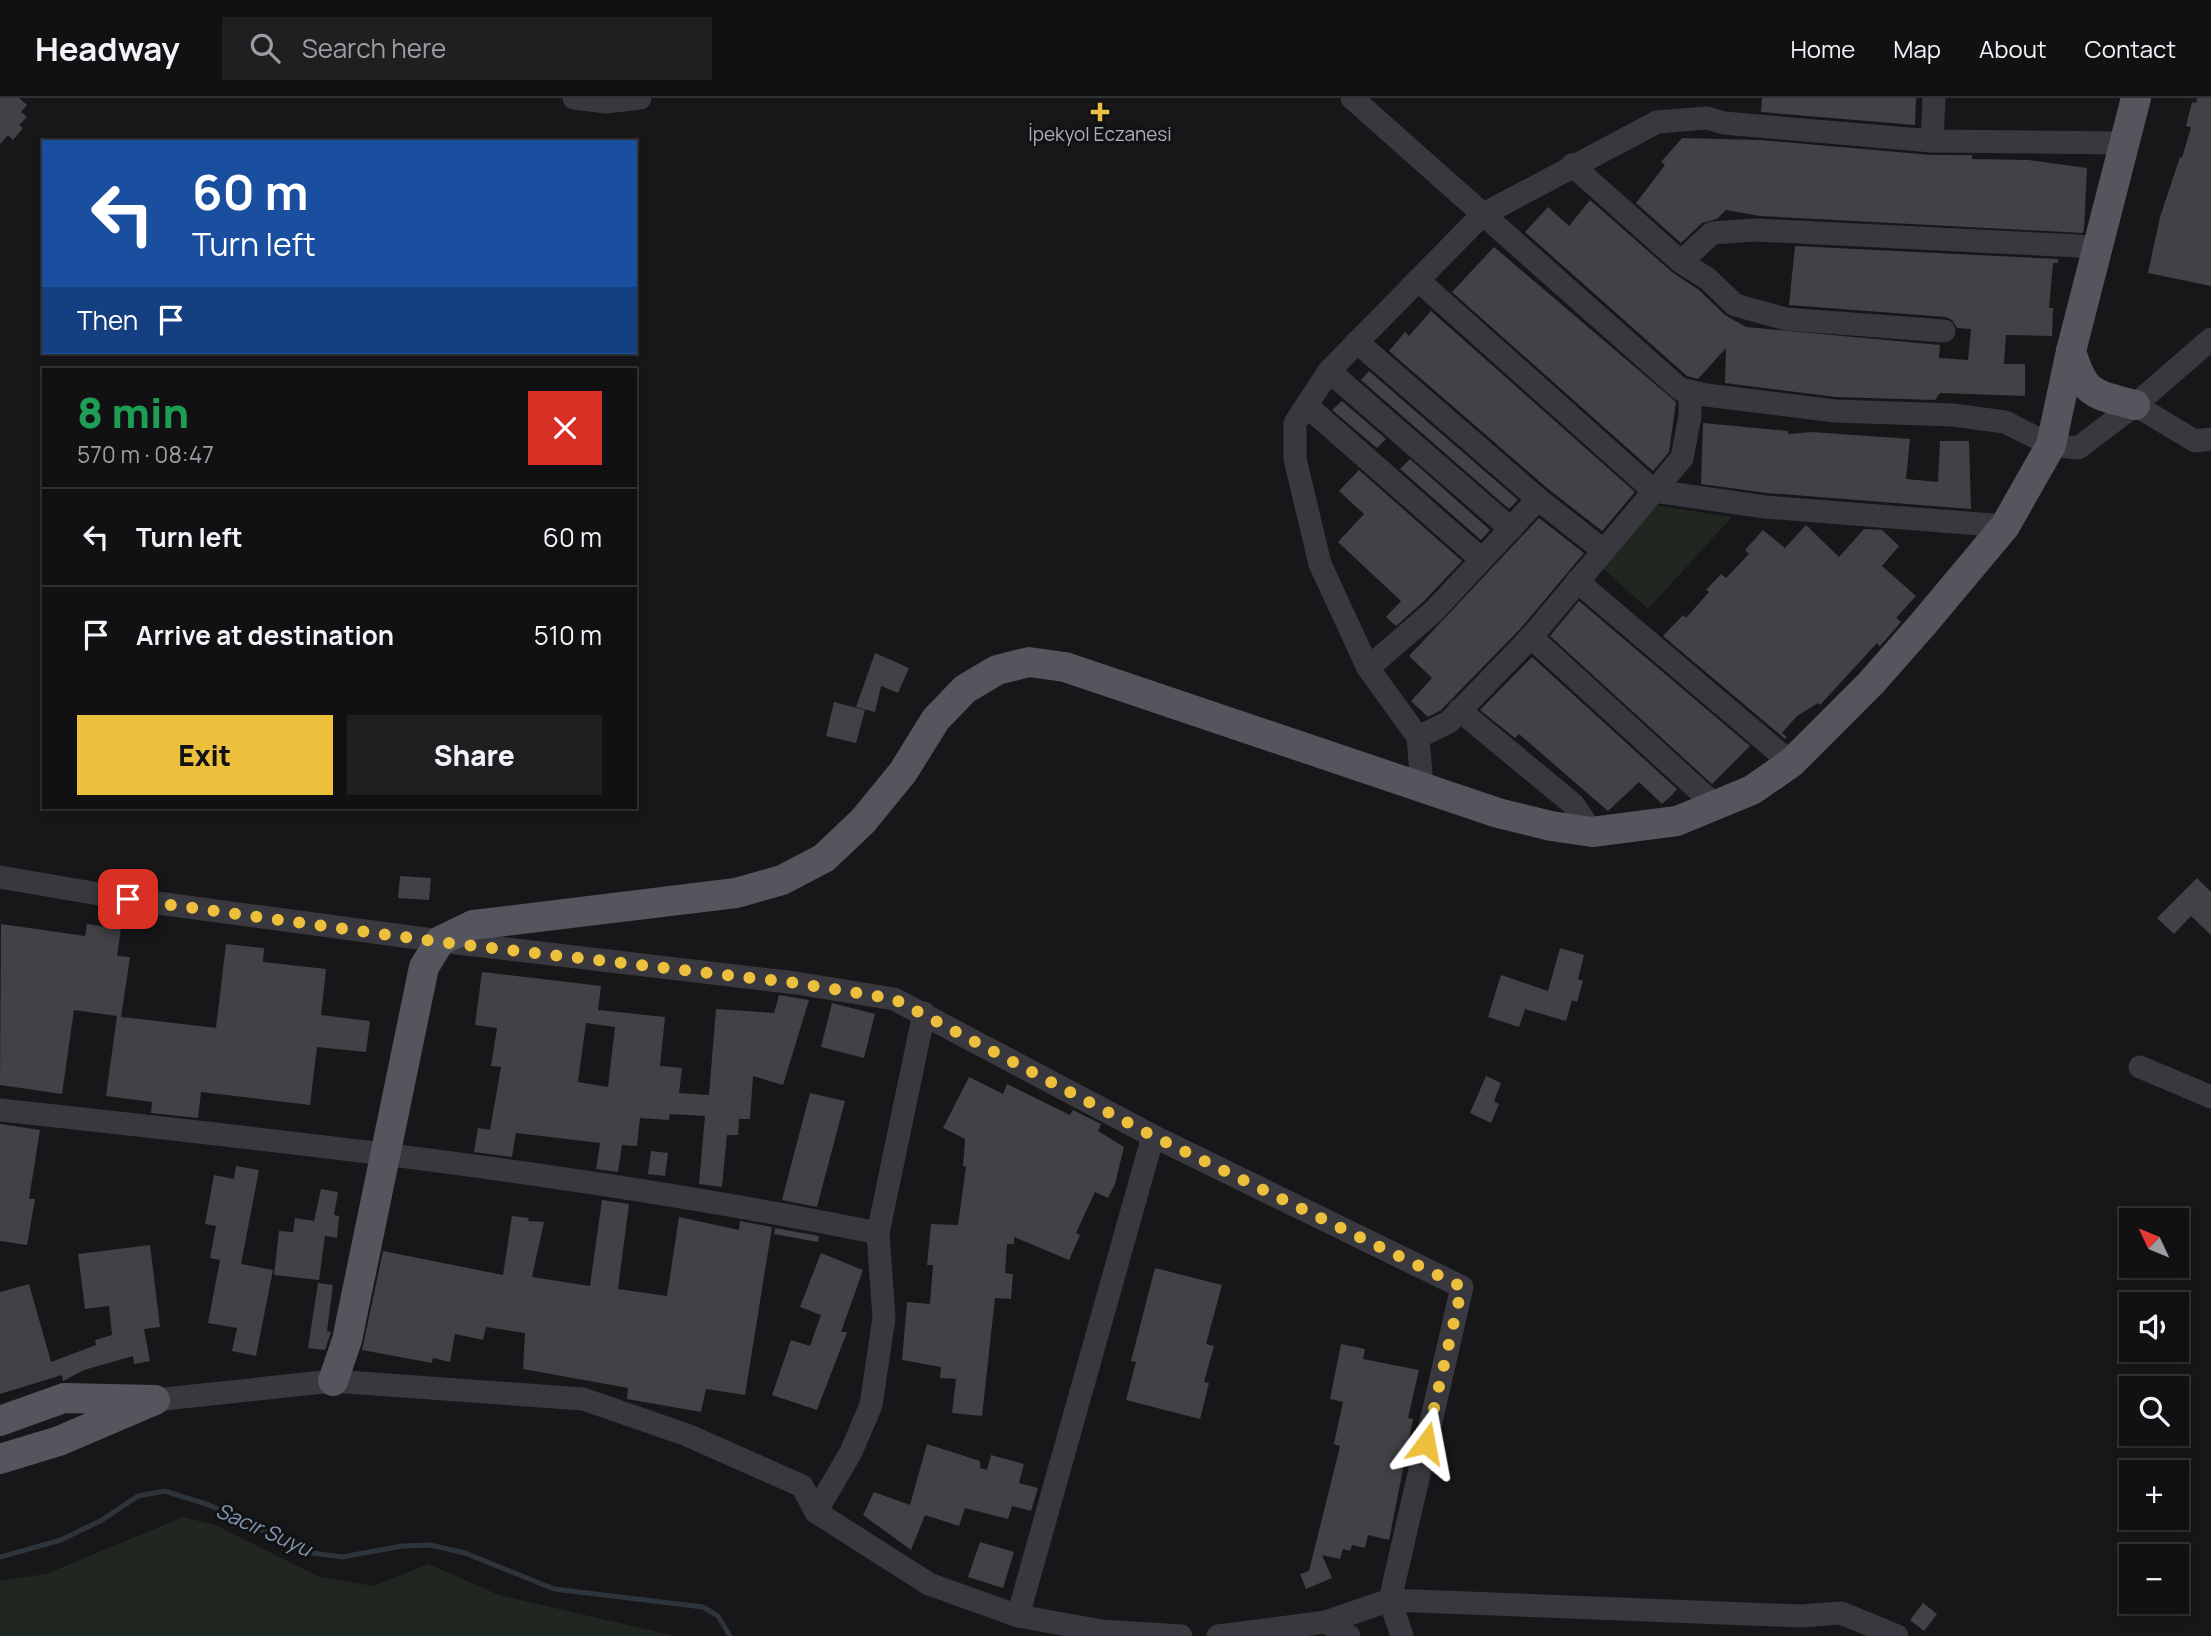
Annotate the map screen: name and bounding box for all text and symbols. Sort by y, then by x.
search box [222,17,712,80]
text: Headway [35,26,180,71]
icon: search [246,29,284,67]
text: Search here [302,30,446,66]
text: Home [1790,32,1855,65]
text: Map [1893,32,1941,65]
text: About [1979,32,2047,65]
text: Contact [2085,32,2176,65]
marker: İpekyol Eczanesi [1092,104,1108,120]
place label: İpekyol Eczanesi [1028,121,1172,147]
text: 60 m [192,158,309,225]
icon: left [77,168,168,259]
text: Turn left [192,222,316,266]
icon: arrive [152,301,190,339]
text: Then [77,302,138,338]
text: 8 min [77,383,189,441]
button: close [528,391,602,465]
text: 570 m · 08:47 [77,438,214,470]
icon: left [77,518,115,556]
text: Turn left [136,519,243,555]
text: 60 m [543,519,602,555]
icon: arrive [77,616,115,654]
text: Arrive at destination [136,617,394,653]
text: 510 m [534,617,602,653]
button: Exit [77,715,333,795]
button: Share [347,715,602,795]
pin [98,869,158,929]
icon: arrive [109,880,147,918]
north arrow [2119,1208,2189,1278]
map controls [2119,1208,2189,1614]
button: sound [2119,1292,2189,1362]
button: search [2119,1376,2189,1446]
position arrow [1389,1406,1463,1480]
button: + [2119,1460,2189,1530]
water label: Sacır Suyu [212,1496,317,1563]
button: − [2119,1544,2189,1614]

